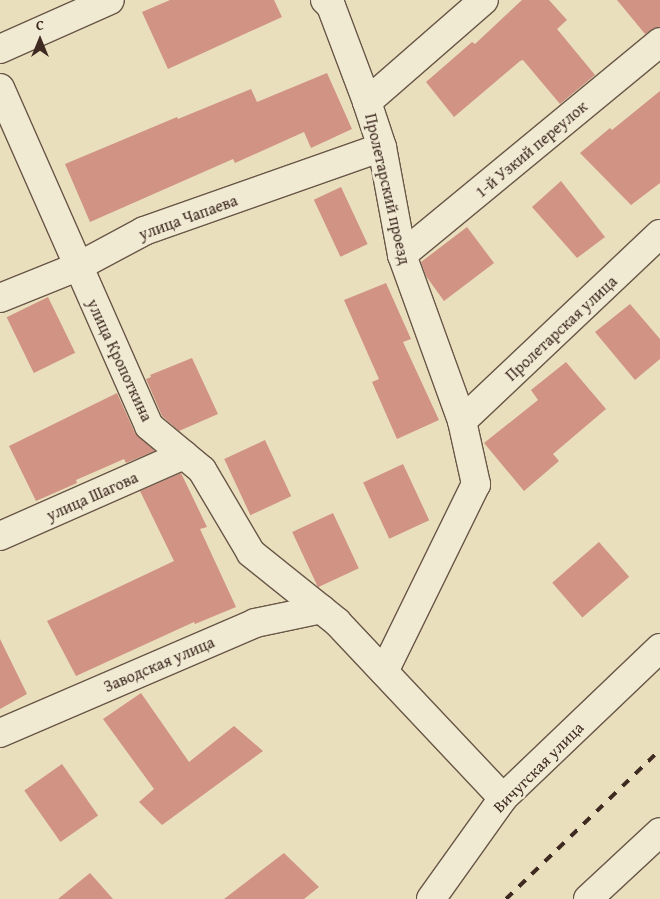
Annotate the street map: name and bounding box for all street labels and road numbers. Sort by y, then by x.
street label: 1-й Узкий переулок [471,97,591,201]
street label: Пролетарский проезд [361,112,415,266]
street label: улица Чапаева [136,190,240,244]
street label: Пролетарская улица [501,271,621,385]
street label: улица Кропоткина [83,296,157,424]
street label: улица Шагова [43,467,141,525]
street label: Заводская улица [101,632,217,696]
street label: Вичугская улица [489,718,587,816]

